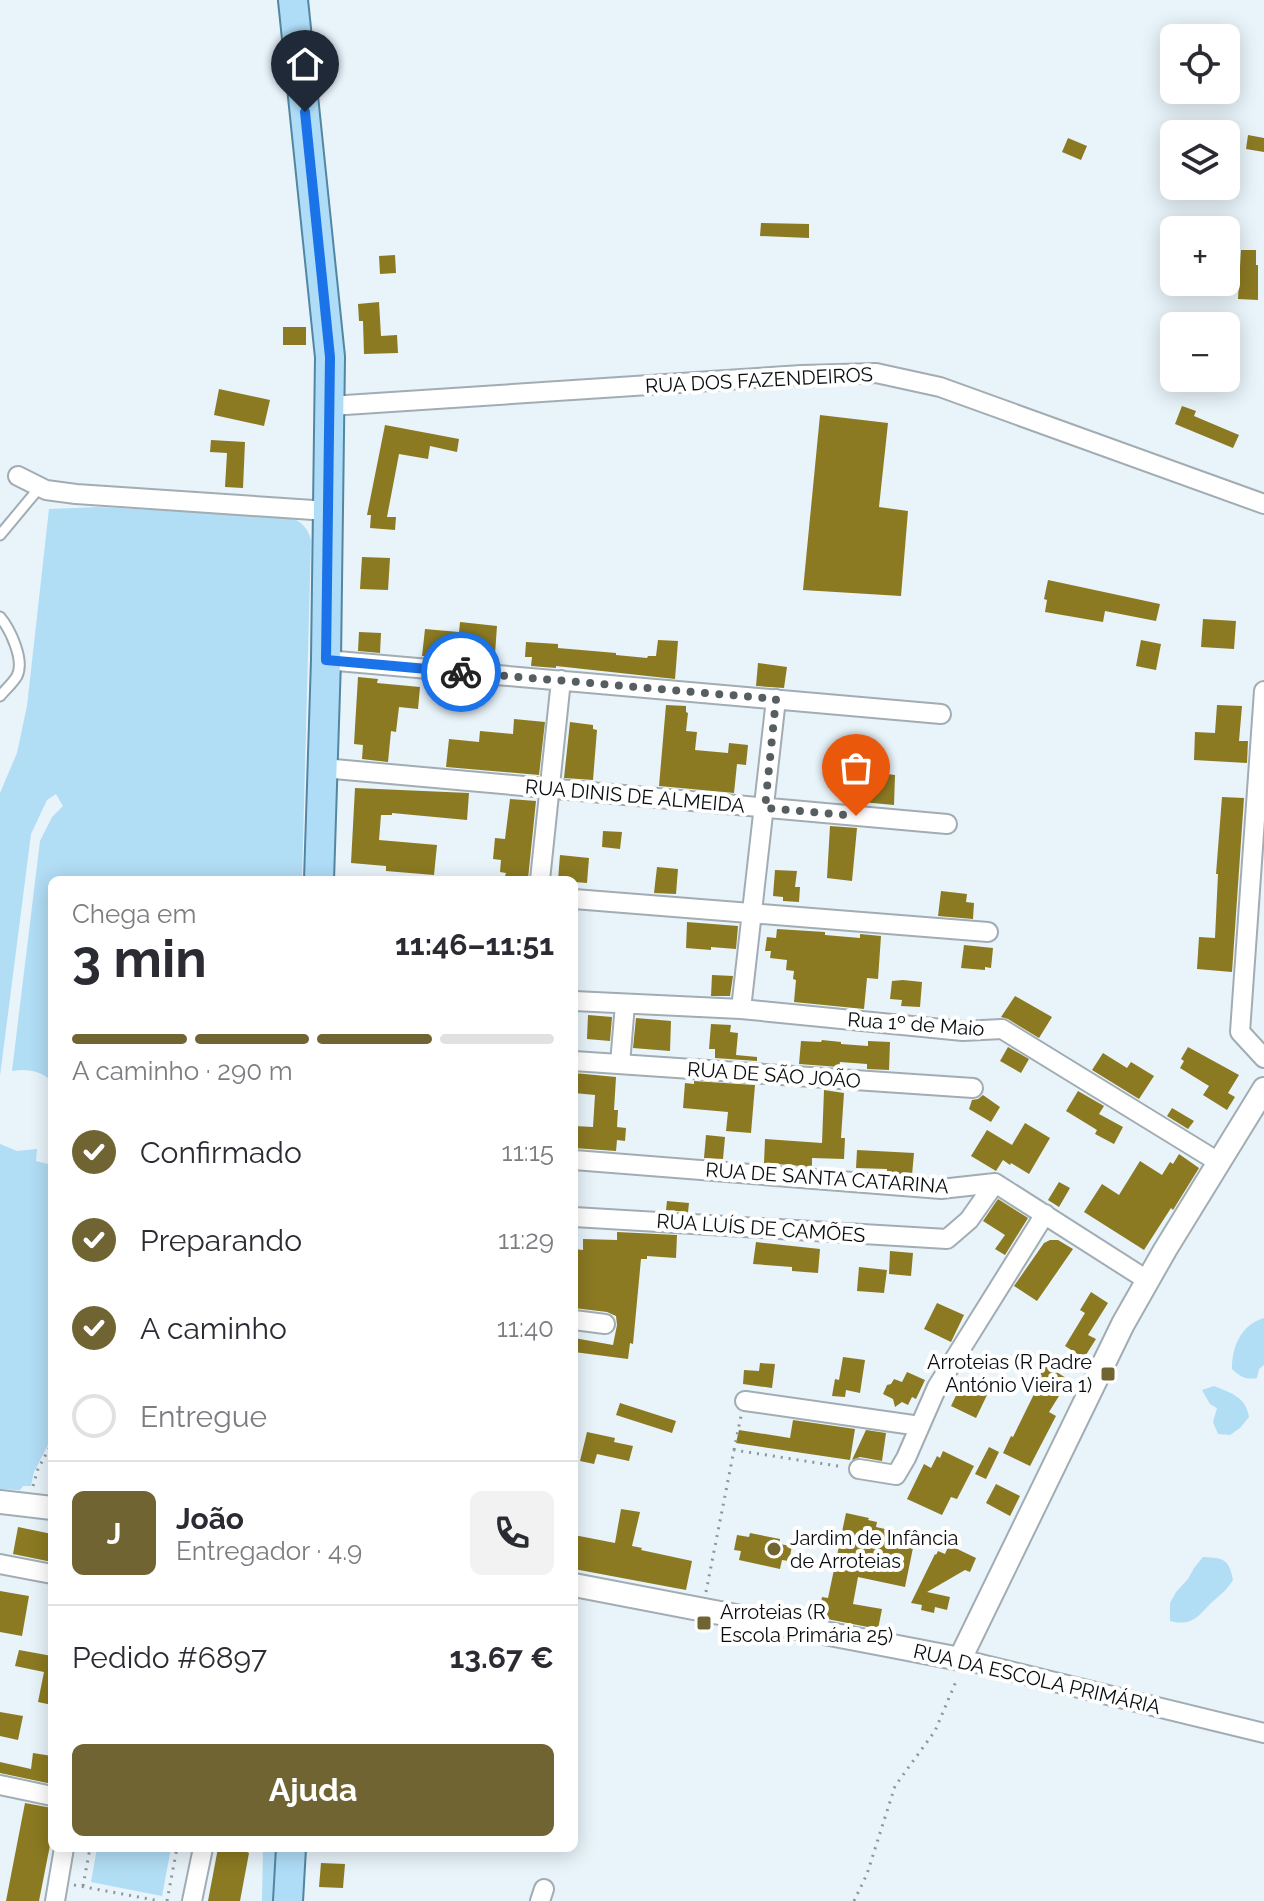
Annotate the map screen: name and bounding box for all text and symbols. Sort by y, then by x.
map controls [1160,24,1240,392]
button: locate [1160,24,1240,104]
pin [271,30,339,112]
icon: home [283,42,327,86]
button: layers [1160,120,1240,200]
button: + [1160,216,1240,296]
button: − [1160,312,1240,392]
street label: RUA DOS FAZENDEIROS [644,362,874,398]
courier [421,632,501,712]
icon: bike [439,650,483,694]
pin [822,734,890,816]
icon: bag [834,746,878,790]
street label: RUA DINIS DE ALMEIDA [524,774,746,818]
text: Chega em [72,899,196,929]
text: 11:46–11:51 [395,927,554,962]
text: 3 min [72,928,207,989]
street label: Rua 1º de Maio [847,1007,985,1041]
text: A caminho · 290 m [72,1056,293,1086]
street label: RUA DE SÃO JOÃO [686,1057,862,1093]
icon: check [72,1130,116,1174]
text: Confirmado [140,1135,302,1170]
text: 11:15 [502,1137,554,1167]
street label: RUA DE SANTA CATARINA [705,1158,950,1199]
street label: RUA LUÍS DE CAMÕES [656,1209,866,1247]
icon: check [72,1218,116,1262]
text: Preparando [140,1223,302,1258]
text: 11:29 [498,1225,554,1255]
icon: check [72,1306,116,1350]
text: A caminho [140,1311,287,1346]
text: 11:40 [497,1313,554,1343]
place label: Arroteias (R Padre António Vieira 1) [927,1350,1092,1397]
marker: Arroteias (R Padre António Vieira 1) [1099,1365,1117,1383]
text: Entregue [140,1399,267,1434]
button: phone [470,1491,554,1575]
text: João [176,1501,244,1536]
text: J [107,1516,121,1551]
place label: Jardim de Infância de Arroteias [790,1526,959,1573]
text: Entregador · 4.9 [176,1536,362,1566]
marker: Jardim de Infância de Arroteias [765,1540,783,1558]
place label: Arroteias (R Escola Primária 25) [720,1600,893,1647]
marker: Arroteias (R Escola Primária 25) [695,1614,713,1632]
street label: RUA DA ESCOLA PRIMÁRIA [911,1639,1163,1719]
text: Pedido #6897 [72,1640,267,1675]
text: 13.67 € [450,1640,554,1675]
button: Ajuda [72,1744,554,1836]

